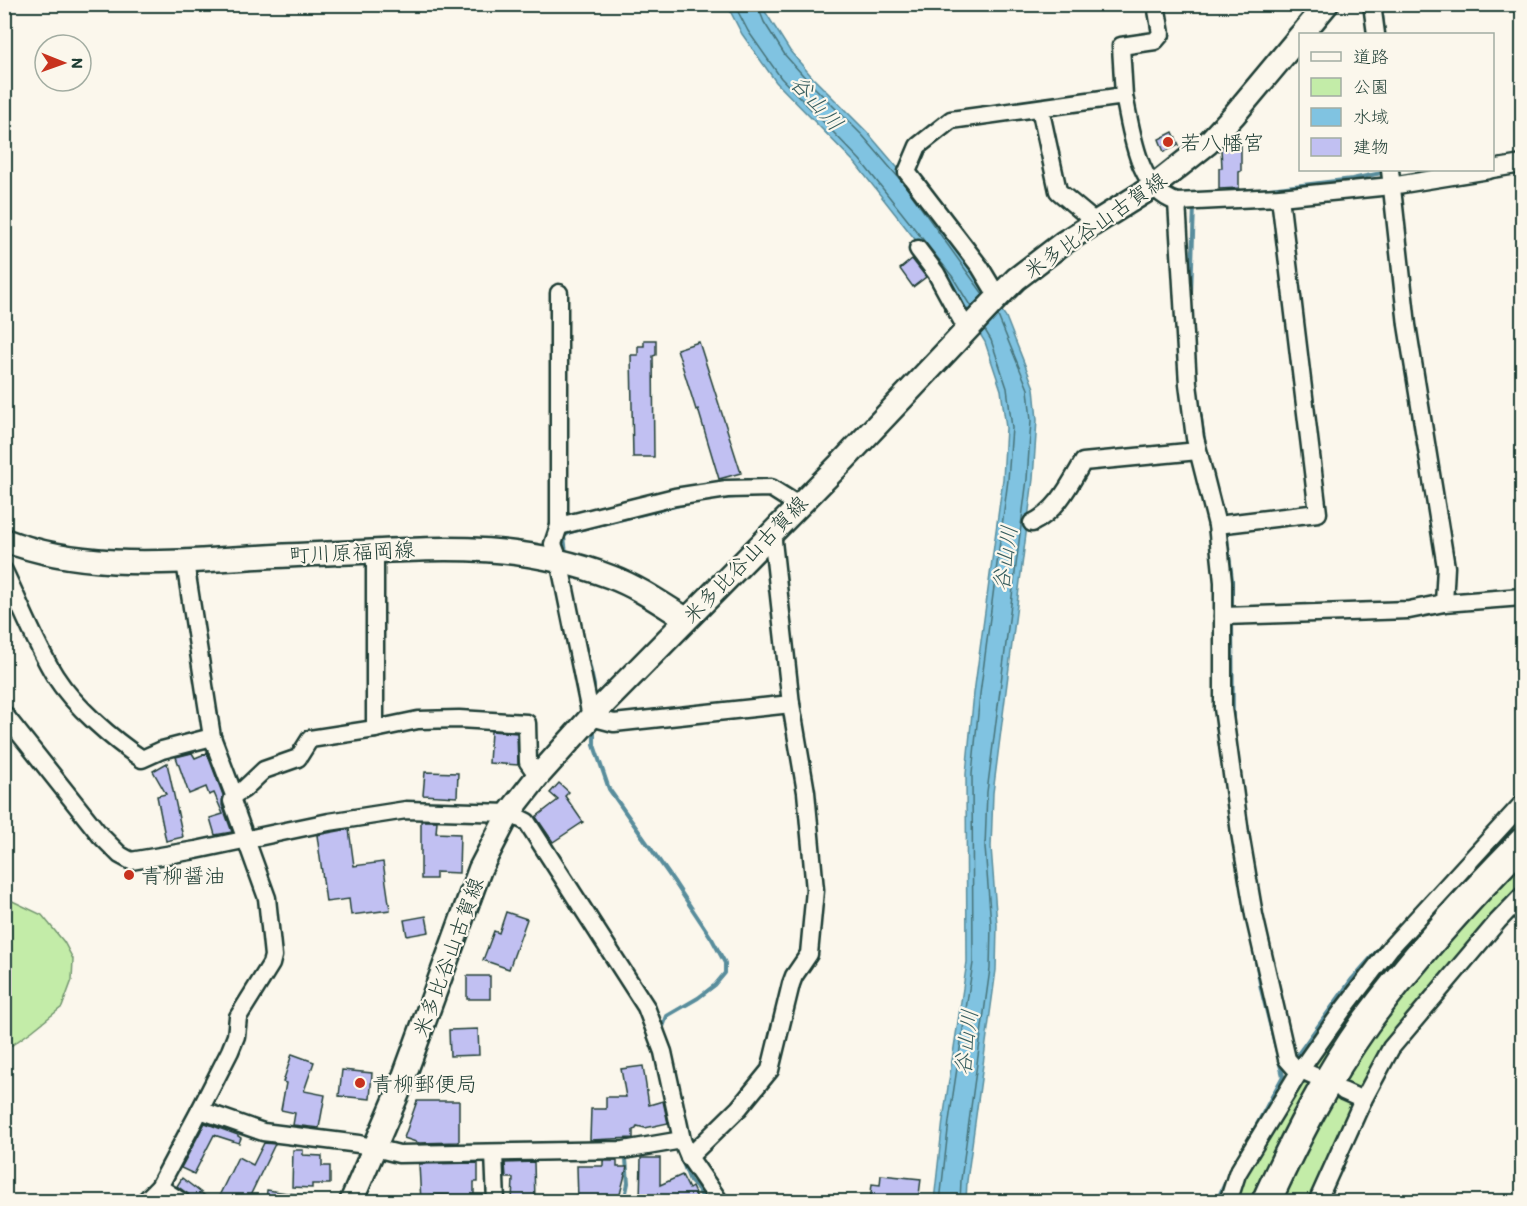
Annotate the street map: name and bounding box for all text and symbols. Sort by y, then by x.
north arrow [33,33,93,93]
legend [1299,33,1494,171]
text: 道路 [1353,46,1389,68]
text: N [68,58,87,69]
water label: 谷山川 [785,69,849,137]
text: 公園 [1353,76,1389,98]
text: 水域 [1353,106,1389,128]
place label: 若八幡宮 [1180,130,1264,155]
marker: 若八幡宮 [1161,135,1175,149]
text: 建物 [1353,136,1389,158]
street label: 米多比谷山古賀線 [1019,167,1171,283]
street label: 米多比谷山古賀線 [678,490,812,628]
water label: 谷山川 [987,523,1023,593]
street label: 町川原福岡線 [288,536,416,568]
place label: 青柳醤油 [141,863,225,888]
marker: 青柳醤油 [122,868,136,882]
street label: 米多比谷山古賀線 [408,874,488,1040]
water label: 谷山川 [949,1008,983,1076]
place label: 青柳郵便局 [372,1071,477,1096]
marker: 青柳郵便局 [353,1076,367,1090]

